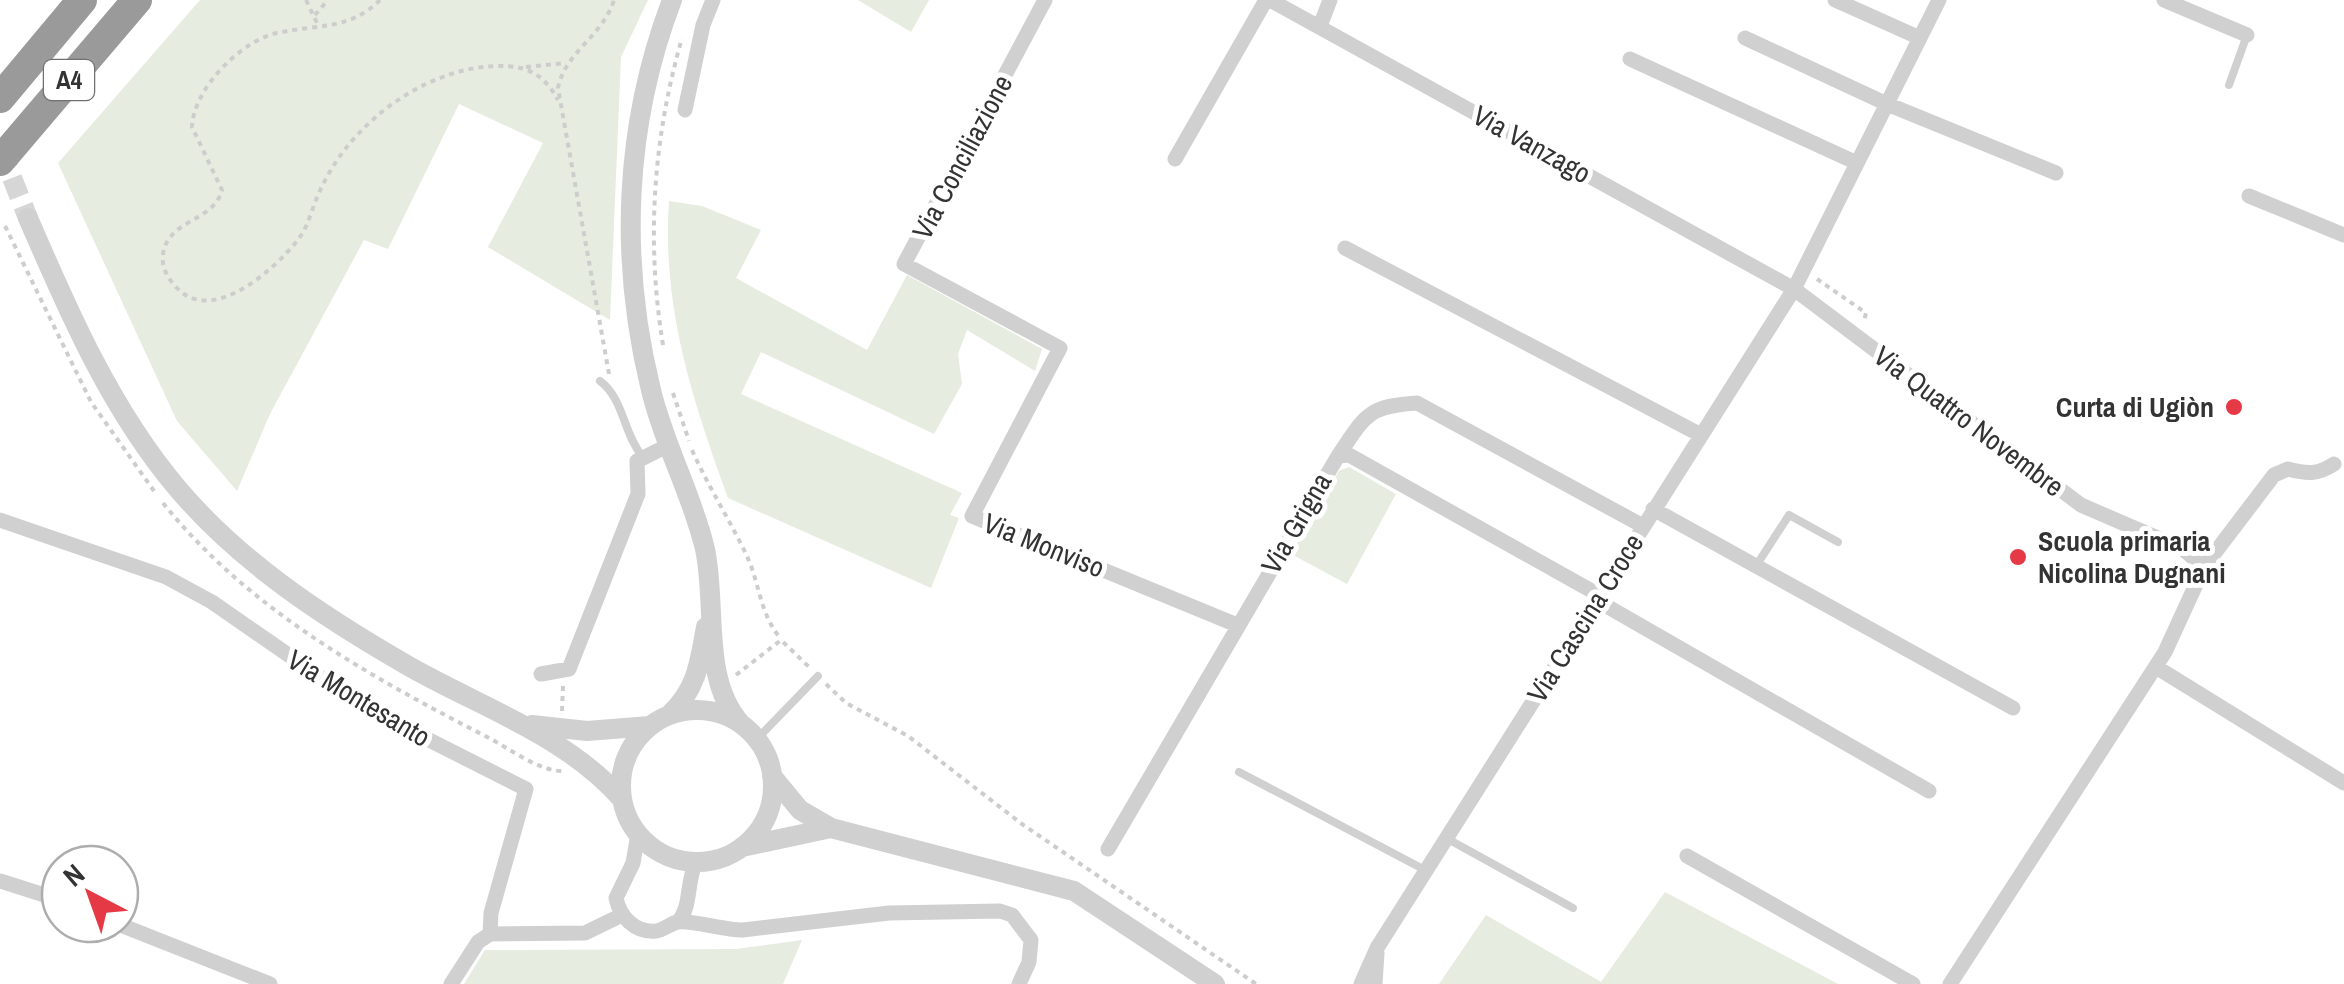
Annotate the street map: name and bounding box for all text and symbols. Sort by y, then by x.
road number: A4 [44,60,94,100]
street label: Via Conciliazione [903,68,1021,246]
street label: Via Vanzago [1466,96,1598,192]
street label: Via Quattro Novembre [1866,337,2072,505]
place label: Curta di Ugiòn [2056,388,2214,426]
marker: Curta di Ugiòn [2223,396,2245,418]
street label: Via Grigna [1252,465,1340,580]
street label: Via Monviso [978,504,1110,586]
place label: Scuola primaria Nicolina Dugnani [2038,522,2226,592]
street label: Via Cascina Croce [1518,526,1652,710]
marker: Scuola primaria Nicolina Dugnani [2007,546,2029,568]
street label: Via Montesanto [280,640,438,756]
north arrow [40,844,140,944]
text: N [55,855,92,895]

